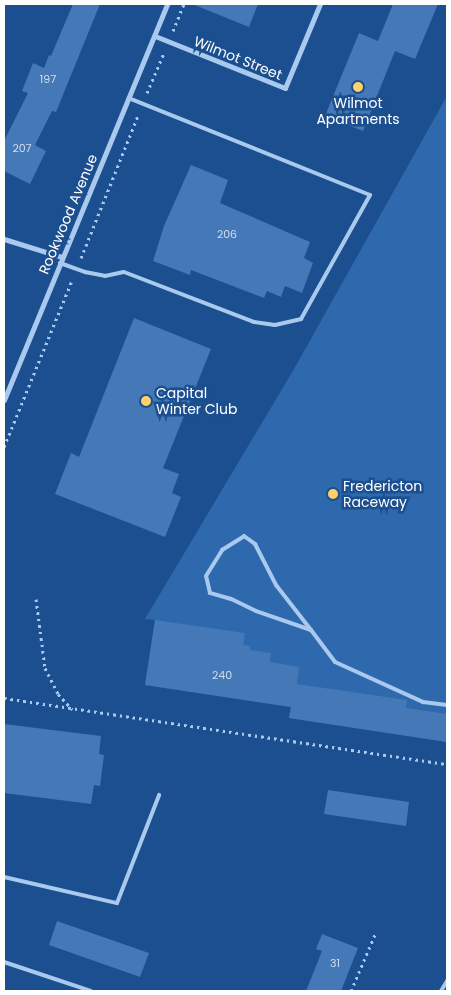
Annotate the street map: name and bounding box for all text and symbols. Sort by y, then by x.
street label: Wilmot Street [191,33,285,83]
house number: 197 [40,72,56,86]
marker: Wilmot Apartments [352,81,364,93]
place label: Wilmot Apartments [316,95,400,128]
house number: 207 [12,141,32,155]
street label: Rookwood Avenue [35,151,101,277]
house number: 206 [217,227,237,241]
place label: Capital Winter Club [156,385,237,418]
marker: Capital Winter Club [140,395,152,407]
place label: Fredericton Raceway [343,478,422,511]
marker: Fredericton Raceway [327,488,339,500]
house number: 240 [212,668,232,682]
house number: 31 [330,956,340,970]

